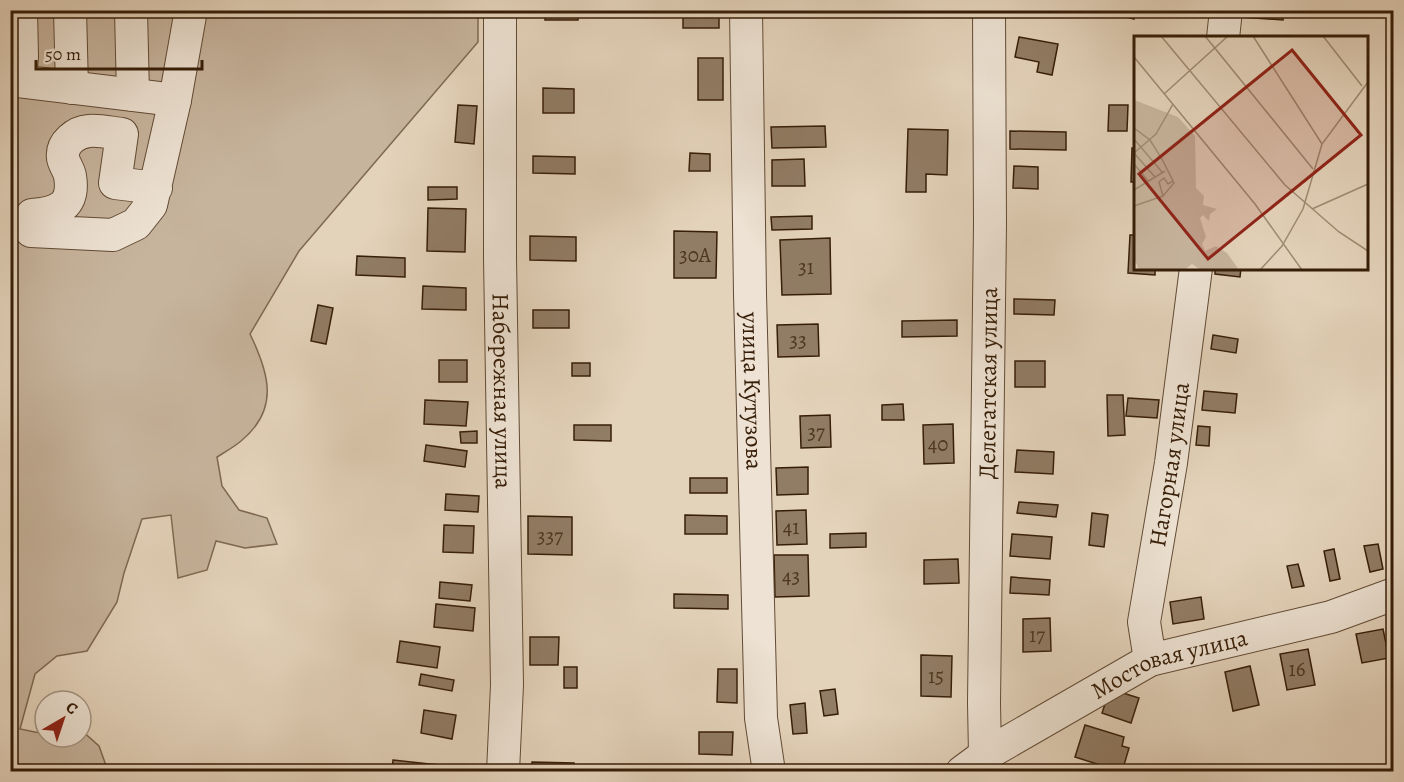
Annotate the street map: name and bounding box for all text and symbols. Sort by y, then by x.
scale bar [36,33,202,71]
inset map [1134,36,1368,270]
text: 50 m [45,42,81,66]
house number: 30А [679,241,712,269]
house number: 31 [798,253,814,281]
street label: Делегатская улица [971,287,1005,479]
street label: Набережная улица [485,293,520,489]
street label: улица Кутузова [734,311,771,470]
house number: 33 [789,326,807,354]
street label: Нагорная улица [1141,380,1197,549]
house number: 37 [807,418,825,446]
house number: 40 [928,430,948,458]
house number: 41 [783,513,799,541]
house number: 337 [537,522,563,550]
house number: 43 [782,562,800,590]
house number: 17 [1029,621,1045,649]
street label: Мостовая улица [1085,621,1251,707]
house number: 16 [1289,655,1306,683]
house number: 15 [928,662,944,690]
north arrow [33,689,93,749]
text: С [61,696,83,720]

